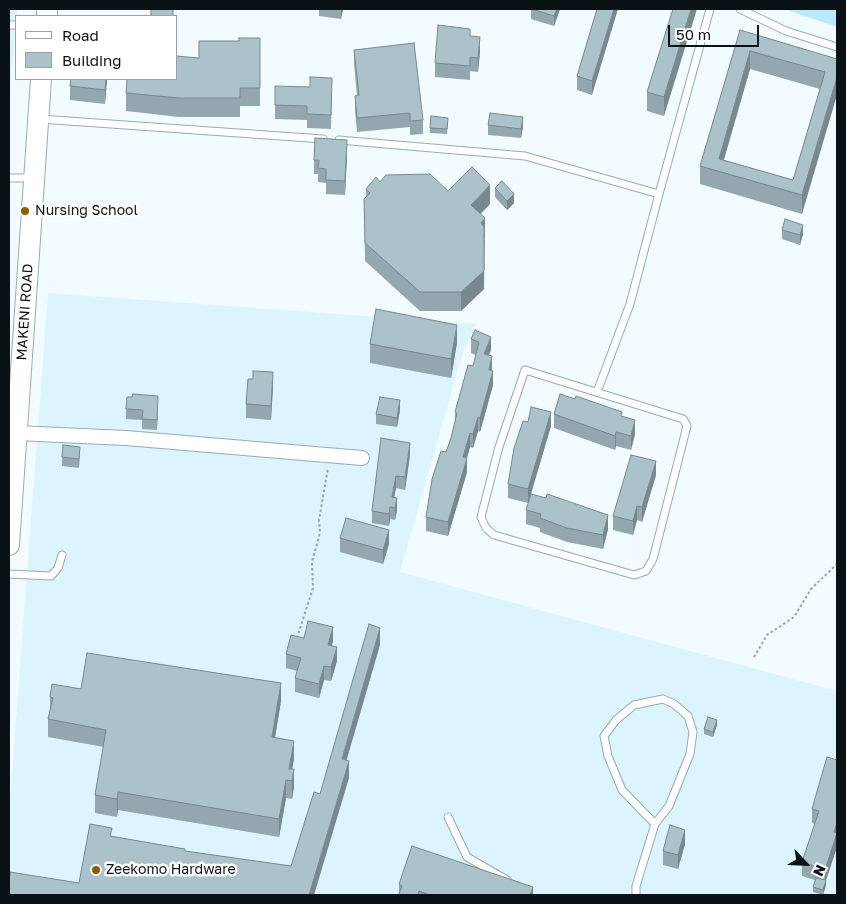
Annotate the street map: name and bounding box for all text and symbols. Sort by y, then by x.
legend [15,15,178,80]
scale bar [671,15,762,47]
text: 50 m [676,25,711,43]
text: Road [62,26,99,44]
text: Building [62,51,122,69]
place label: Nursing School [35,203,138,219]
marker: Nursing School [19,205,31,217]
street label: MAKENI ROAD [13,263,37,361]
north arrow [781,839,831,889]
place label: Zeekomo Hardware [106,862,236,878]
text: N [810,862,830,879]
marker: Zeekomo Hardware [90,864,102,876]

